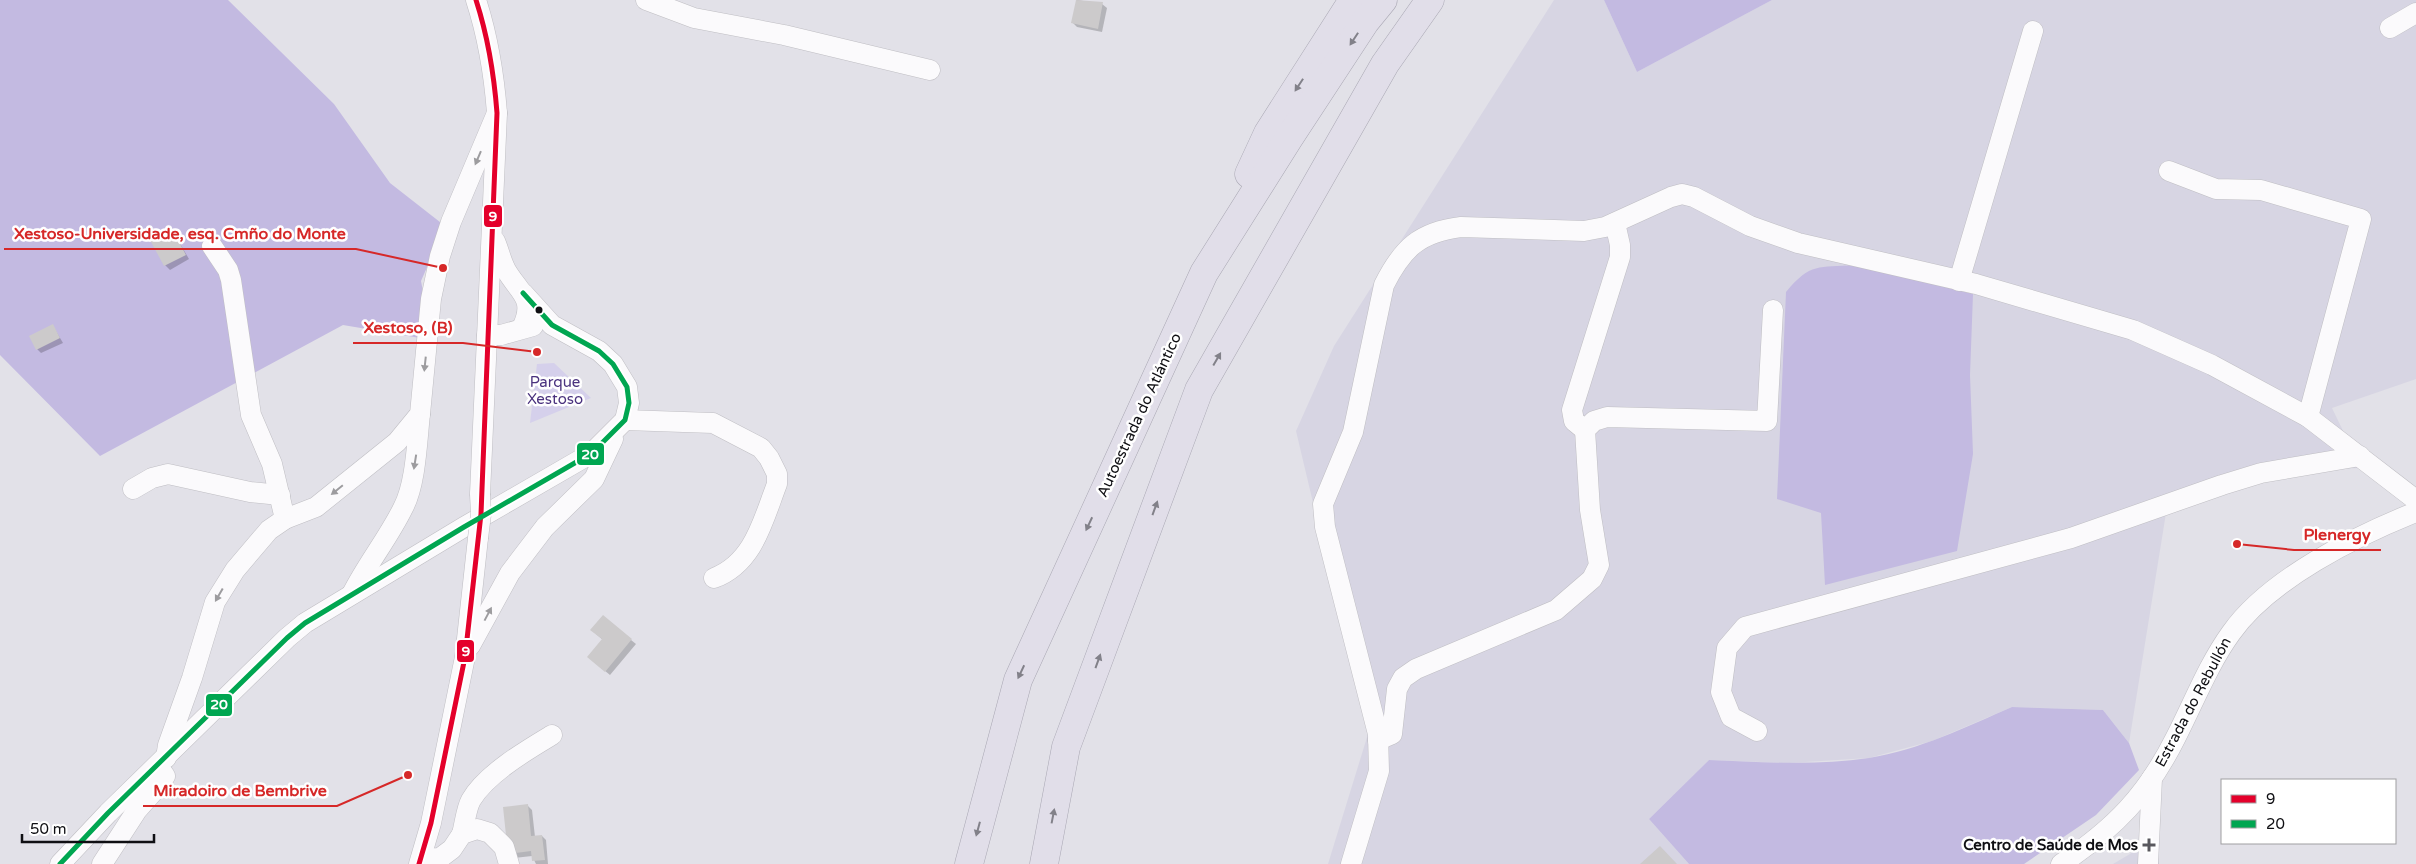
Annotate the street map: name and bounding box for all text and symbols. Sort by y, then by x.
one-way arrow [1349,33,1359,46]
one-way arrow [1294,79,1303,92]
one-way arrow [474,151,482,165]
line badge: 9 [483,204,503,228]
text: 9 [489,208,498,225]
callout: Xestoso-Universidade, esq. Cmño do Monte [4,218,356,249]
text: Xestoso-Universidade, esq. Cmño do Monte [14,224,346,244]
unlabelled marker [534,305,544,315]
callout: Xestoso, (B) [353,312,463,343]
text: Xestoso, (B) [363,318,453,338]
street label: Autoestrada do Atlántico [1093,330,1185,500]
one-way arrow [1212,352,1221,365]
one-way arrow [421,357,429,373]
park label: Parque Xestoso [527,373,583,408]
line badge: 20 [576,442,605,466]
text: 20 [581,446,599,463]
one-way arrow [410,454,418,470]
one-way arrow [331,484,344,495]
one-way arrow [1151,501,1159,516]
one-way arrow [1085,517,1093,531]
callout: Plenergy [2294,519,2381,550]
text: Plenergy [2303,525,2371,545]
one-way arrow [215,589,224,602]
one-way arrow [483,607,492,620]
street label: Estrada do Rebullón [2151,634,2235,770]
line badge: 9 [456,639,475,663]
text: 9 [462,643,471,660]
one-way arrow [1095,653,1102,668]
one-way arrow [1017,665,1025,679]
line badge: 20 [205,693,233,717]
text: 20 [210,696,228,713]
callout: Miradoiro de Bembrive [143,775,337,806]
legend [2221,779,2396,844]
text: Miradoiro de Bembrive [153,781,327,801]
text: 9 [2266,790,2275,808]
one-way arrow [1049,808,1057,824]
scale bar [22,812,155,844]
text: 20 [2266,815,2285,833]
text: 50 m [30,820,67,838]
one-way arrow [974,821,982,836]
place label: Centro de Saúde de Mos [1963,836,2138,854]
marker: Centro de Saúde de Mos [2142,838,2156,852]

